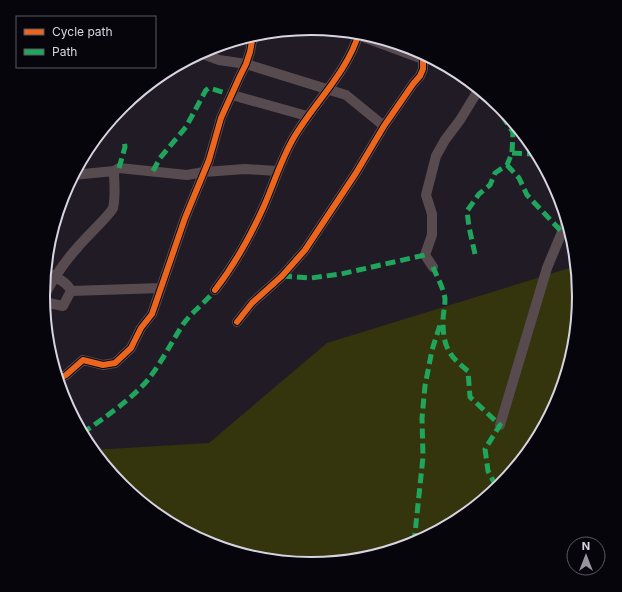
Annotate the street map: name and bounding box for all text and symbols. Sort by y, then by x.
legend [16,16,156,68]
text: Cycle path [52,24,113,39]
text: Path [52,44,77,59]
north arrow [566,536,606,576]
text: N [582,539,590,553]

